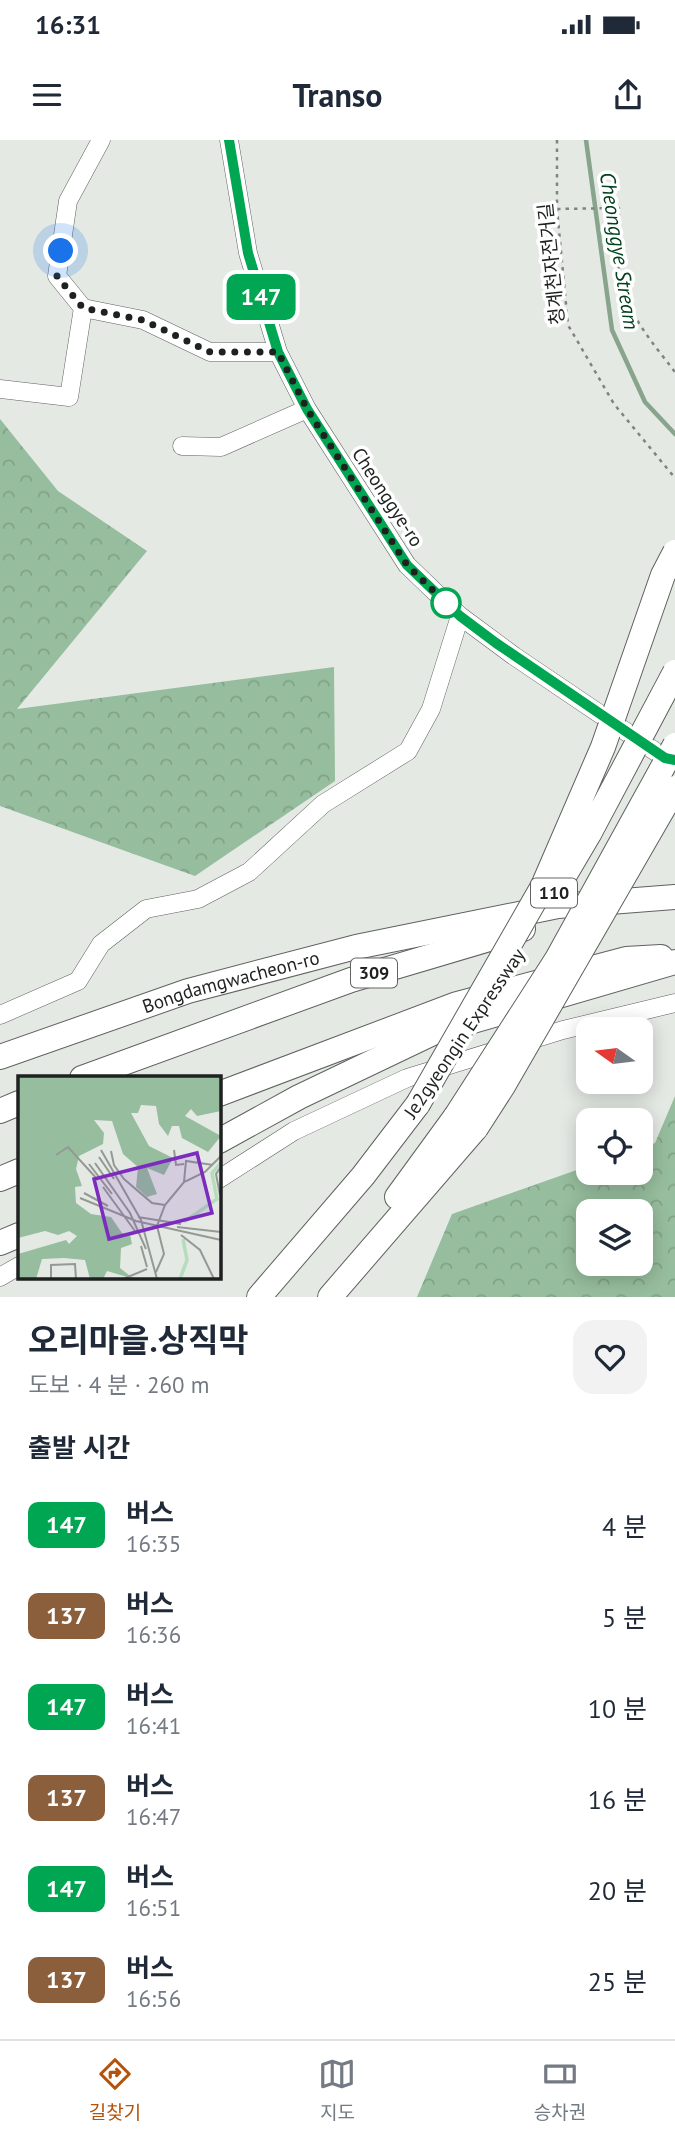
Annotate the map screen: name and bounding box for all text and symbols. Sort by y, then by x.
text: 16:31 [35,8,101,41]
text: Transo [292,74,383,116]
icon: menu [28,76,66,114]
icon: share [609,76,647,114]
water label: Cheonggye Stream [594,170,645,332]
street label: 청계천자전거길 [533,202,569,326]
your location [43,233,78,268]
line badge: 147 [221,274,301,320]
text: 147 [241,281,281,312]
street label: Cheonggye-ro [347,443,429,551]
unlabelled marker [431,588,461,618]
road number: 110 [531,878,577,908]
street label: Je2gyeongin Expressway [398,943,530,1123]
street label: Bongdamgwacheon-ro [139,945,322,1018]
road number: 309 [351,958,397,988]
north arrow [576,1017,653,1094]
map controls [576,1017,653,1276]
inset map [18,1076,220,1280]
button: locate [576,1108,653,1185]
button: layers [576,1199,653,1276]
text: 오리마을.상직막 [28,1318,249,1361]
button: heart [573,1320,647,1394]
text: 도보 · 4 분 · 260 m [28,1370,209,1399]
text: 출발 시간 [28,1431,130,1464]
text: 버스 [126,1496,174,1529]
text: 147 [46,1509,87,1540]
text: 4 분 [602,1510,647,1543]
text: 16:35 [126,1529,181,1558]
text: 버스 [126,1587,174,1620]
text: 137 [46,1600,87,1631]
text: 5 분 [602,1601,647,1634]
text: 16:36 [126,1620,181,1649]
text: 버스 [126,1678,174,1711]
text: 147 [46,1691,87,1722]
text: 10 분 [588,1692,647,1725]
text: 16:41 [126,1711,181,1740]
text: 버스 [126,1769,174,1802]
text: 137 [46,1782,87,1813]
text: 16 분 [588,1783,647,1816]
text: 16:47 [126,1802,181,1831]
text: 버스 [126,1860,174,1893]
text: 147 [46,1873,87,1904]
text: 20 분 [588,1874,647,1907]
text: 16:51 [126,1893,181,1922]
text: 버스 [126,1951,174,1984]
text: 137 [46,1964,87,1995]
text: 25 분 [588,1965,647,1998]
text: 16:56 [126,1984,181,2013]
tab: 길찾기 [89,2055,141,2124]
tab: 지도 [318,2055,356,2124]
tab: 승차권 [534,2055,586,2124]

